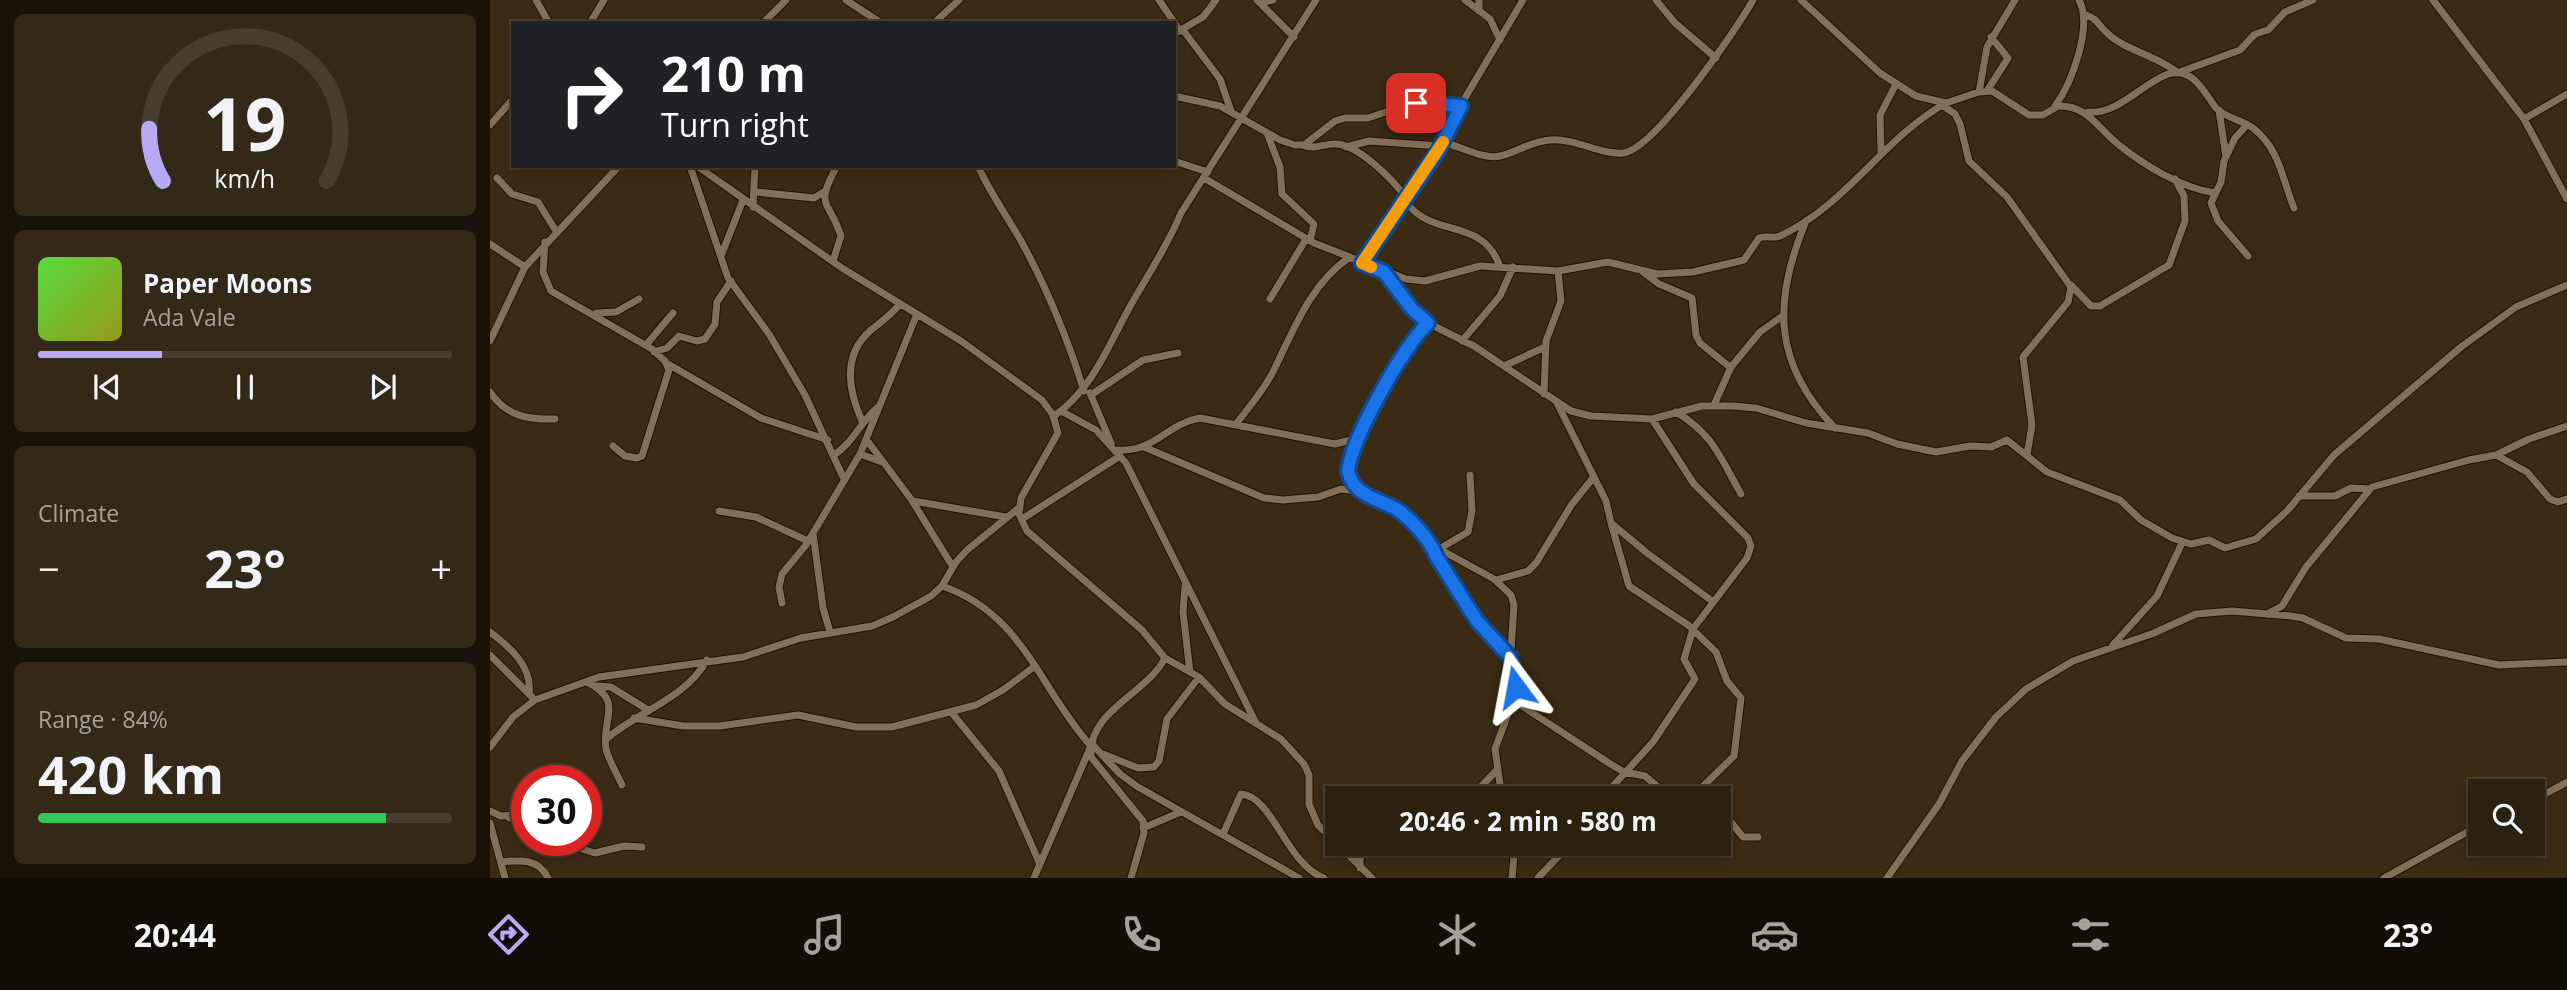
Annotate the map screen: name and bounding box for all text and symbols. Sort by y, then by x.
text: 210 m [661,40,806,106]
icon: right [546,49,637,140]
text: 19 [203,73,287,172]
pin [1386,73,1446,133]
icon: arrive [1397,84,1435,122]
text: Turn right [661,103,809,146]
text: km/h [215,161,275,195]
text: Paper Moons [143,265,312,301]
text: Ada Vale [143,301,236,333]
icon: previous [88,368,126,406]
icon: pause [226,368,264,406]
icon: next [364,368,402,406]
text: Climate [38,497,119,529]
text: 23° [204,532,286,603]
text: − [38,542,60,594]
text: + [430,542,452,594]
position arrow [1479,650,1553,724]
text: Range · 84% [38,703,168,735]
text: 420 km [38,738,224,809]
speed limit sign: 30 [511,765,602,856]
map controls [2468,779,2545,856]
button: search [2468,779,2545,856]
text: 20:46 · 2 min · 580 m [1399,803,1657,839]
icon: directions [484,910,533,959]
icon: music [800,910,849,959]
icon: phone [1117,910,1166,959]
icon: climate [1433,910,1482,959]
icon: car [1750,910,1799,959]
icon: filters [2066,910,2115,959]
text: 20:44 [134,913,216,956]
text: 23° [2383,913,2433,956]

